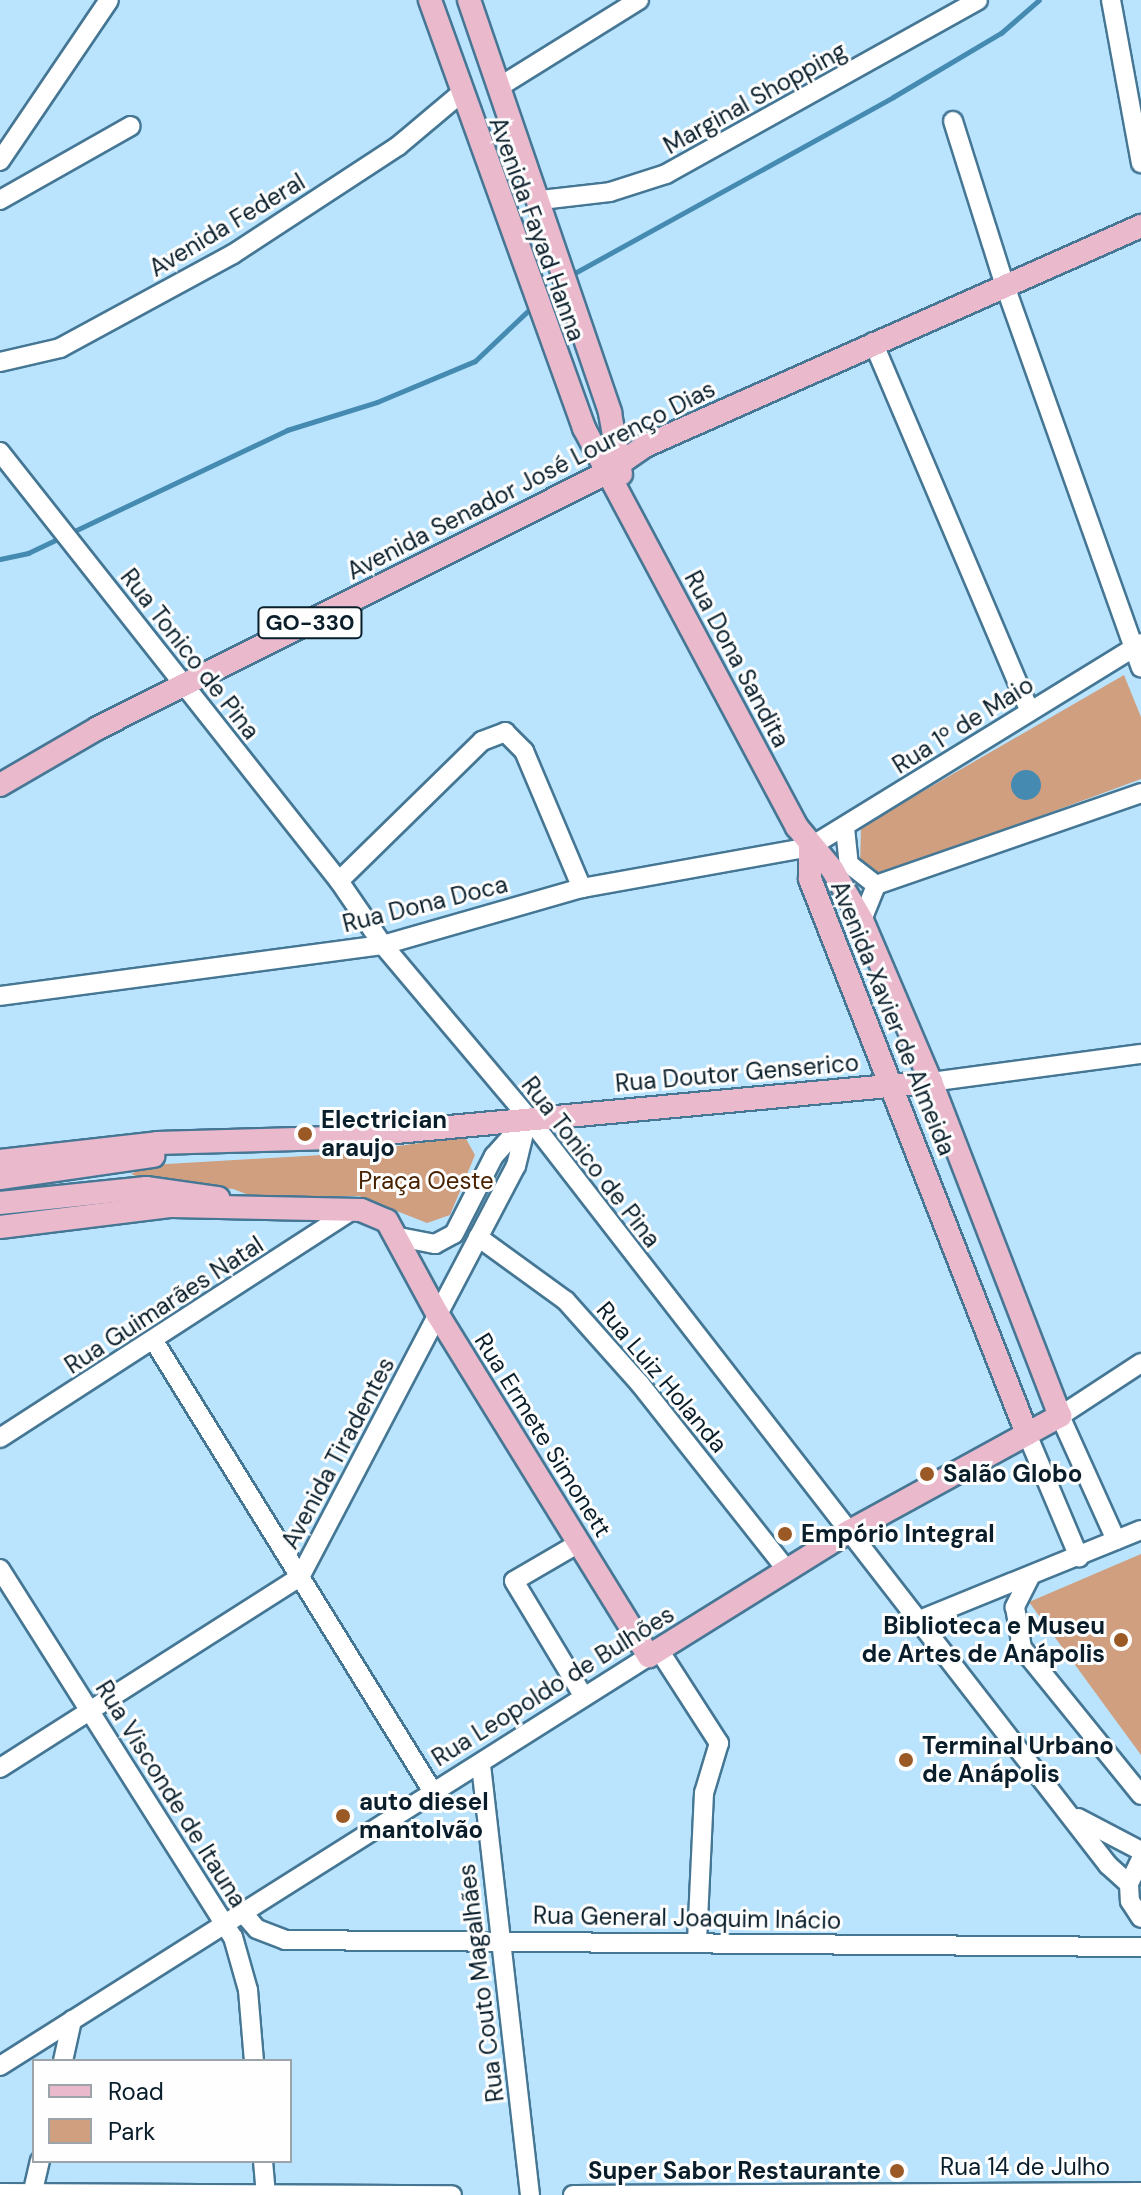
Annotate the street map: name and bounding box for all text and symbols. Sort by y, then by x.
street label: Marginal Shopping [659,36,851,160]
street label: Avenida Fayad Hanna [483,113,591,345]
street label: Avenida Federal [144,167,310,283]
street label: Avenida Senador José Lourenço Dias [342,374,720,586]
street label: Rua Tonico de Pina [114,563,266,745]
street label: Rua Dona Sandita [678,566,796,752]
road number: GO-330 [256,605,364,641]
street label: Rua 1º de Maio [887,670,1039,780]
street label: Rua Dona Doca [340,870,510,938]
street label: Avenida Xavier de Almeida [825,877,961,1159]
street label: Rua Doutor Genserico [614,1048,860,1098]
street label: Rua Tonico de Pina [515,1071,667,1253]
place label: Electrician araujo [321,1106,447,1162]
marker: Electrician araujo [296,1125,314,1143]
park label: Praça Oeste [358,1167,494,1195]
street label: Rua Guimarães Natal [59,1230,269,1380]
street label: Rua Luiz Holanda [591,1296,733,1458]
street label: Rua Ermete Simonett [469,1328,617,1542]
street label: Avenida Tiradentes [275,1352,401,1554]
place label: Salão Globo [943,1460,1082,1488]
marker: Salão Globo [918,1465,936,1483]
place label: Empório Integral [801,1520,995,1548]
marker: Empório Integral [776,1525,794,1543]
street label: Rua Leopoldo de Bulhões [427,1600,679,1772]
place label: Biblioteca e Museu de Artes de Anápolis [862,1612,1105,1668]
marker: Biblioteca e Museu de Artes de Anápolis [1112,1631,1130,1649]
street label: Rua Visconde de Itauna [89,1675,253,1913]
place label: Terminal Urbano de Anápolis [922,1732,1114,1788]
marker: Terminal Urbano de Anápolis [897,1751,915,1769]
place label: auto diesel mantolvão [359,1788,489,1844]
marker: auto diesel mantolvão [334,1807,352,1825]
street label: Rua Couto Magalhães [452,1862,510,2104]
street label: Rua General Joaquim Inácio [533,1901,841,1935]
legend [32,2059,292,2163]
text: Road [108,2076,164,2107]
text: Park [108,2116,155,2147]
street label: Rua 14 de Julho [940,2153,1110,2181]
place label: Super Sabor Restaurante [588,2157,881,2185]
marker: Super Sabor Restaurante [888,2162,906,2180]

